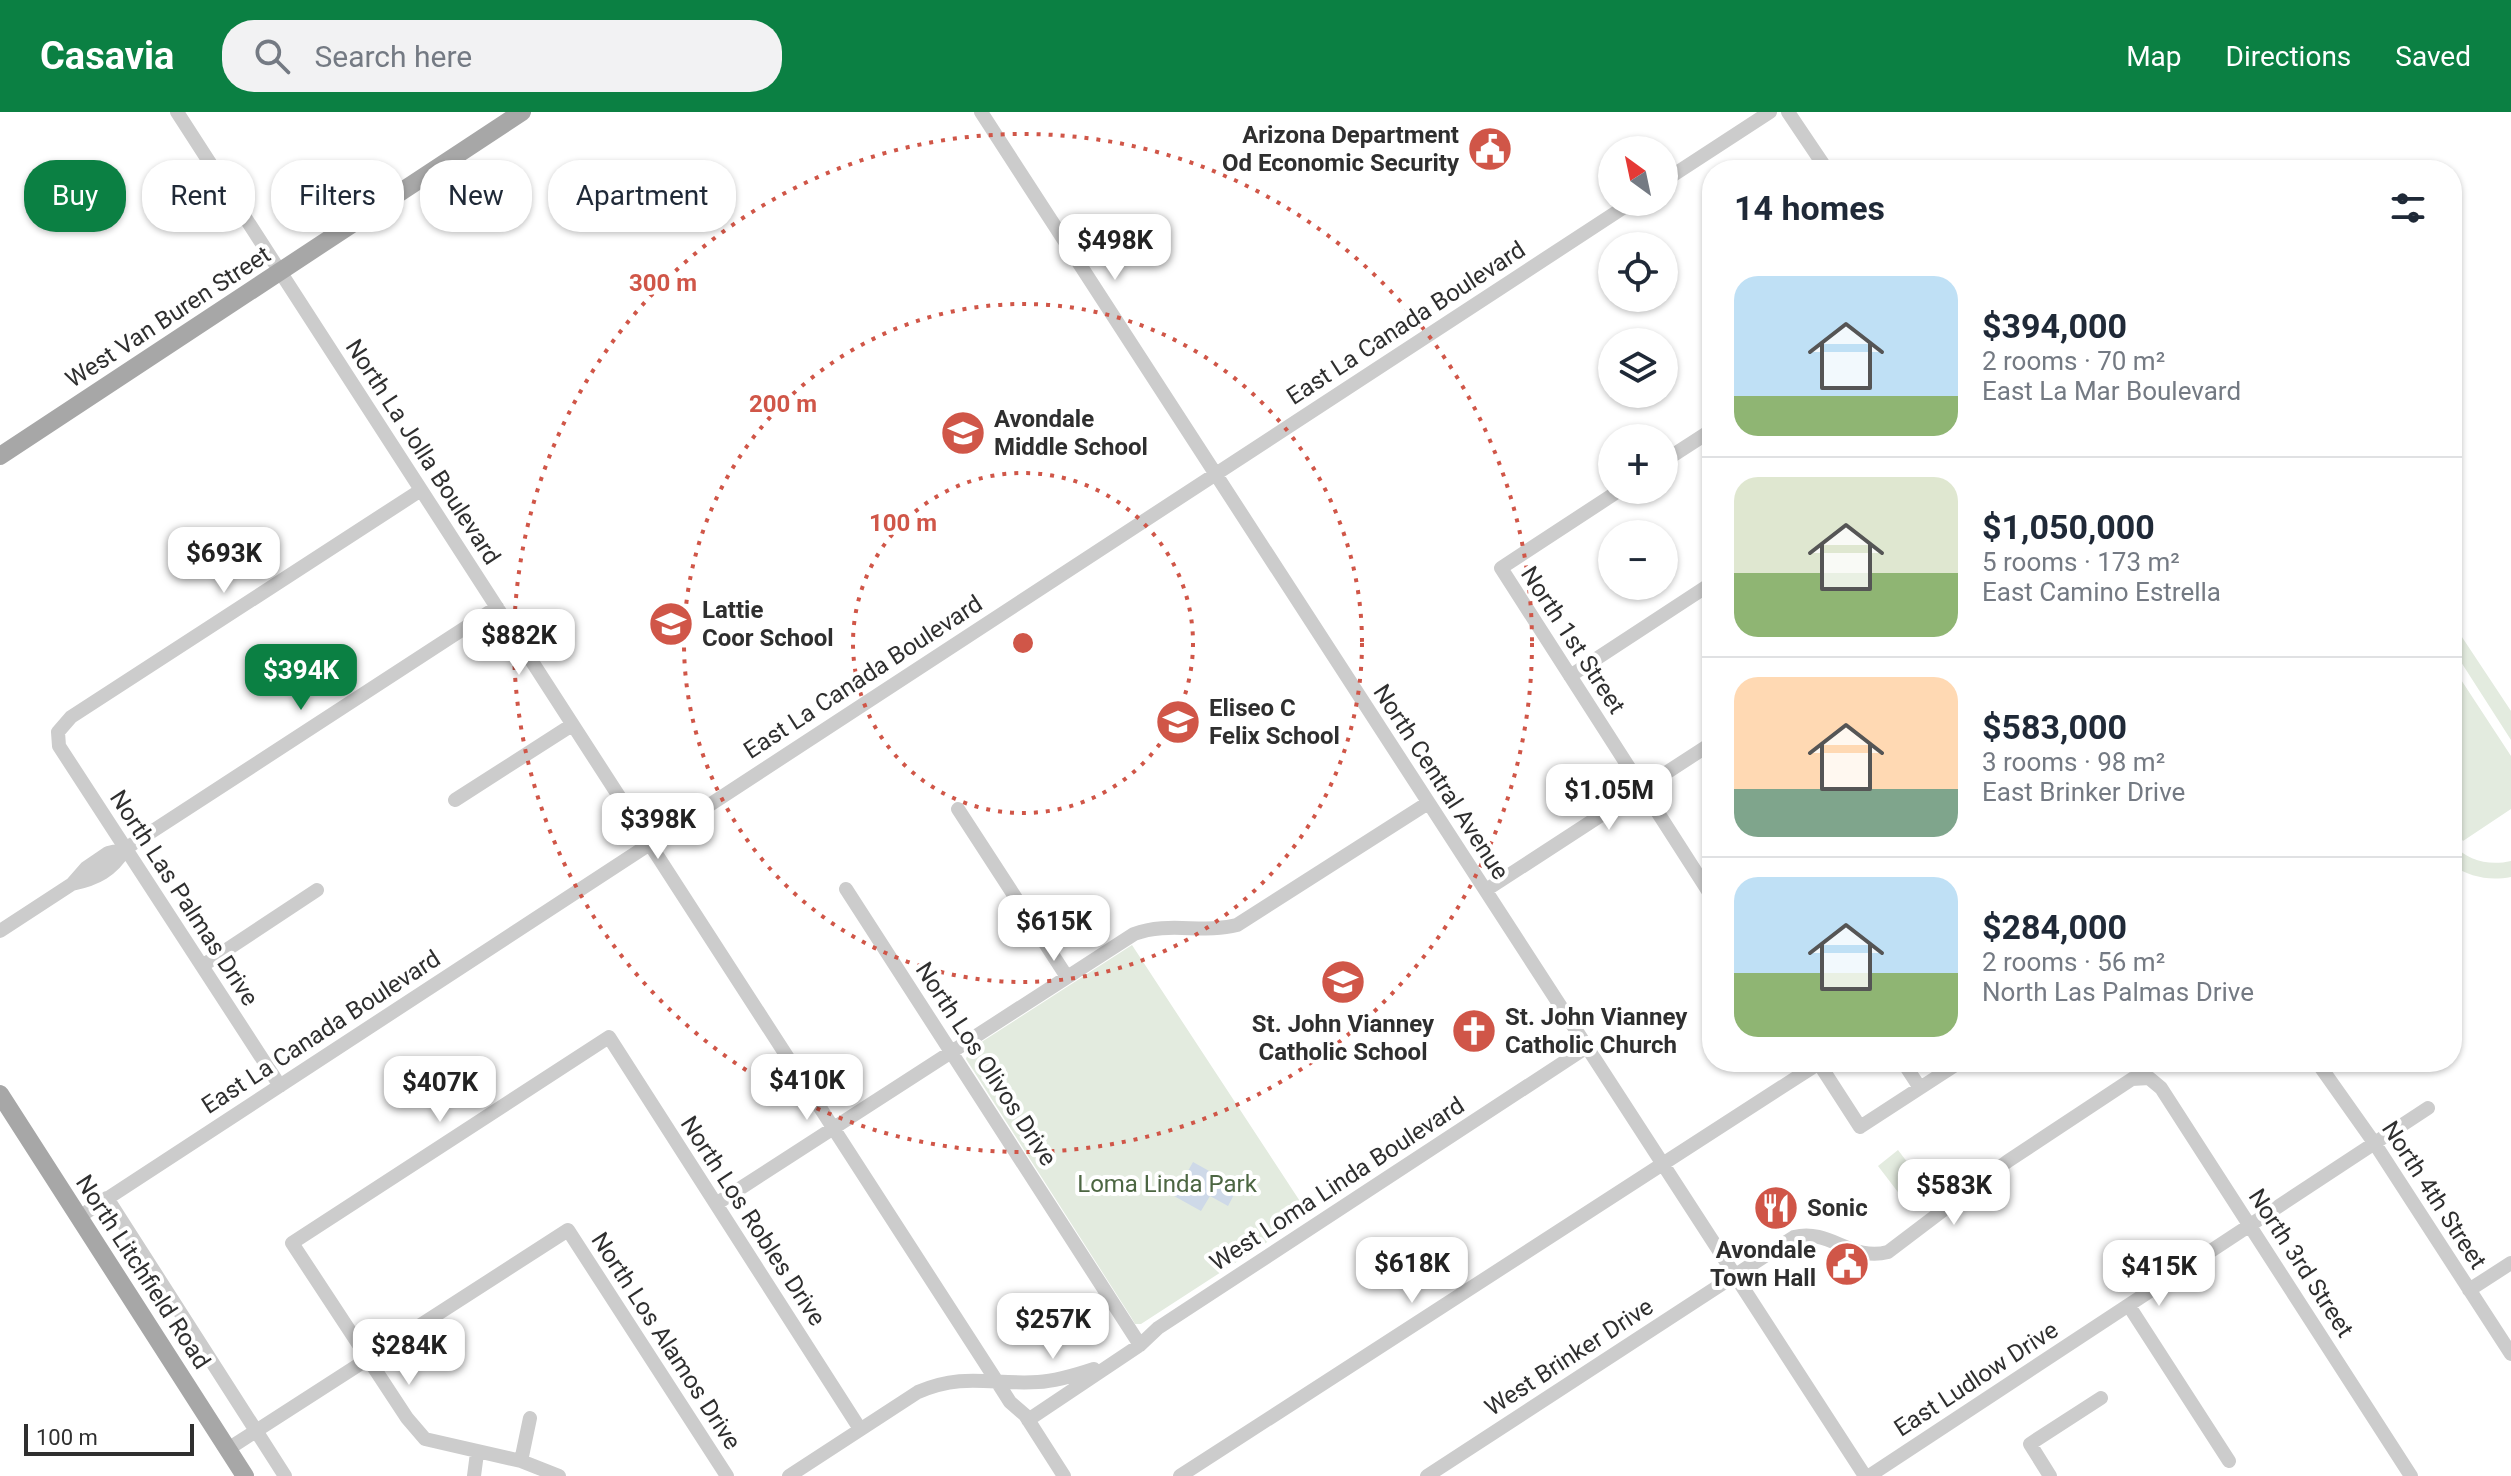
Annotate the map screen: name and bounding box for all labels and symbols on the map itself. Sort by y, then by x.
place label: Arizona Department Od Economic Security [1222,121,1460,177]
public building icon: Arizona Department Od Economic Security [1466,125,1514,173]
north arrow [1598,136,1678,216]
pin: $498K [1059,214,1171,282]
street label: East La Canada Boulevard [1282,235,1530,411]
street label: West Van Buren Street [60,240,276,394]
text: 300 m [629,269,697,297]
street label: North La Jolla Boulevard [340,334,506,570]
text: 200 m [749,390,817,418]
place label: Avondale Middle School [994,405,1148,461]
school or university icon: Avondale Middle School [939,409,987,457]
text: 100 m [869,509,937,537]
pin: $693K [168,527,280,595]
street label: North 1st Street [1515,561,1631,719]
street label: East La Canada Boulevard [739,589,987,765]
place label: Lattie Coor School [702,596,834,652]
school or university icon: Lattie Coor School [647,600,695,648]
pin: $882K [463,609,575,677]
centre of rings [1009,629,1037,657]
pin: $394K [245,644,357,712]
street label: North Central Avenue [1367,679,1515,885]
place label: Eliseo C Felix School [1209,694,1340,750]
school or university icon: Eliseo C Felix School [1154,698,1202,746]
pin: $1.05M [1544,764,1674,832]
street label: North Las Palmas Drive [104,785,264,1011]
pin: $398K [602,793,714,861]
pin: $615K [998,895,1110,963]
street label: East La Canada Boulevard [197,944,445,1120]
street label: North Los Olivos Drive [910,957,1062,1171]
school or university icon: St. John Vianney Catholic School [1319,958,1367,1006]
place label: St. John Vianney Catholic Church [1505,1003,1688,1059]
church icon: St. John Vianney Catholic Church [1450,1007,1498,1055]
place label: St. John Vianney Catholic School [1252,1010,1435,1066]
pin: $410K [751,1054,863,1122]
pin: $407K [384,1056,496,1124]
street label: West Loma Linda Boulevard [1205,1091,1469,1277]
street label: North Los Robles Drive [675,1111,831,1331]
street label: North 4th Street [2376,1116,2492,1274]
pin: $583K [1898,1159,2010,1227]
street label: North Litchfield Road [70,1170,216,1374]
park label: Loma Linda Park [1077,1170,1258,1198]
restaurant icon: Sonic [1752,1184,1800,1232]
street label: North 3rd Street [2243,1184,2359,1342]
place label: Sonic [1807,1194,1868,1222]
street label: North Los Alamos Drive [585,1227,747,1455]
place label: Avondale Town Hall [1710,1236,1816,1292]
pin: $618K [1356,1237,1468,1305]
public building icon: Avondale Town Hall [1823,1240,1871,1288]
pin: $415K [2103,1240,2215,1308]
street label: West Brinker Drive [1480,1292,1658,1422]
pin: $257K [997,1293,1109,1361]
street label: East Ludlow Drive [1889,1316,2063,1442]
pin: $284K [353,1319,465,1387]
scale bar [24,1420,194,1456]

